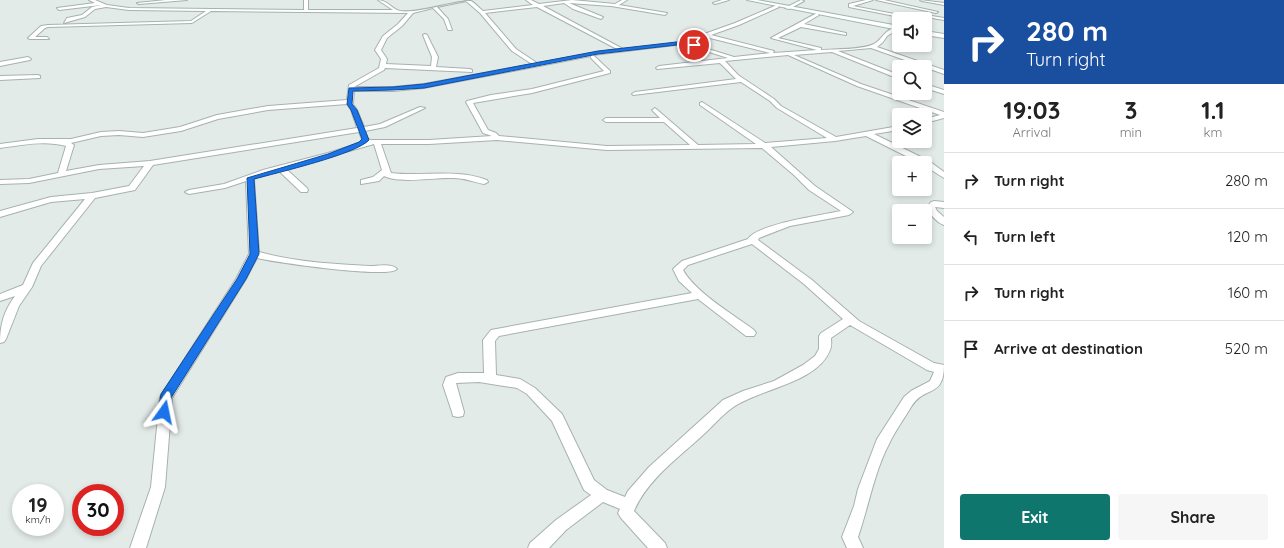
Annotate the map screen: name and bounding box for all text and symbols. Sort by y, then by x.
map controls [892,12,932,244]
button: sound [892,12,932,52]
text: 280 m [1026,13,1108,48]
icon: right [960,16,1012,68]
pin [677,28,711,62]
icon: arrive [683,34,705,56]
text: Turn right [1026,48,1106,71]
button: search [892,60,932,100]
text: 19:03 [1003,95,1060,125]
text: 3 [1124,95,1137,125]
text: 1.1 [1201,95,1225,125]
button: layers [892,108,932,148]
text: Arrival [1012,124,1051,140]
text: min [1120,124,1142,140]
text: km [1204,124,1222,140]
button: + [892,156,932,196]
icon: right [960,170,982,192]
text: Turn right [994,171,1065,190]
text: 280 m [1225,171,1268,190]
button: − [892,204,932,244]
icon: left [960,226,982,248]
text: Turn left [994,227,1056,246]
text: 120 m [1227,227,1268,246]
icon: right [960,282,982,304]
text: Turn right [994,283,1065,302]
text: 160 m [1228,283,1268,302]
icon: arrive [960,338,982,360]
text: Arrive at destination [994,339,1143,358]
text: 520 m [1225,339,1268,358]
position arrow [143,391,185,433]
speed limit sign: 30 [72,484,124,536]
text: 19 [28,492,48,517]
button: Exit [960,494,1110,540]
button: Share [1118,494,1268,540]
text: km/h [25,513,51,526]

